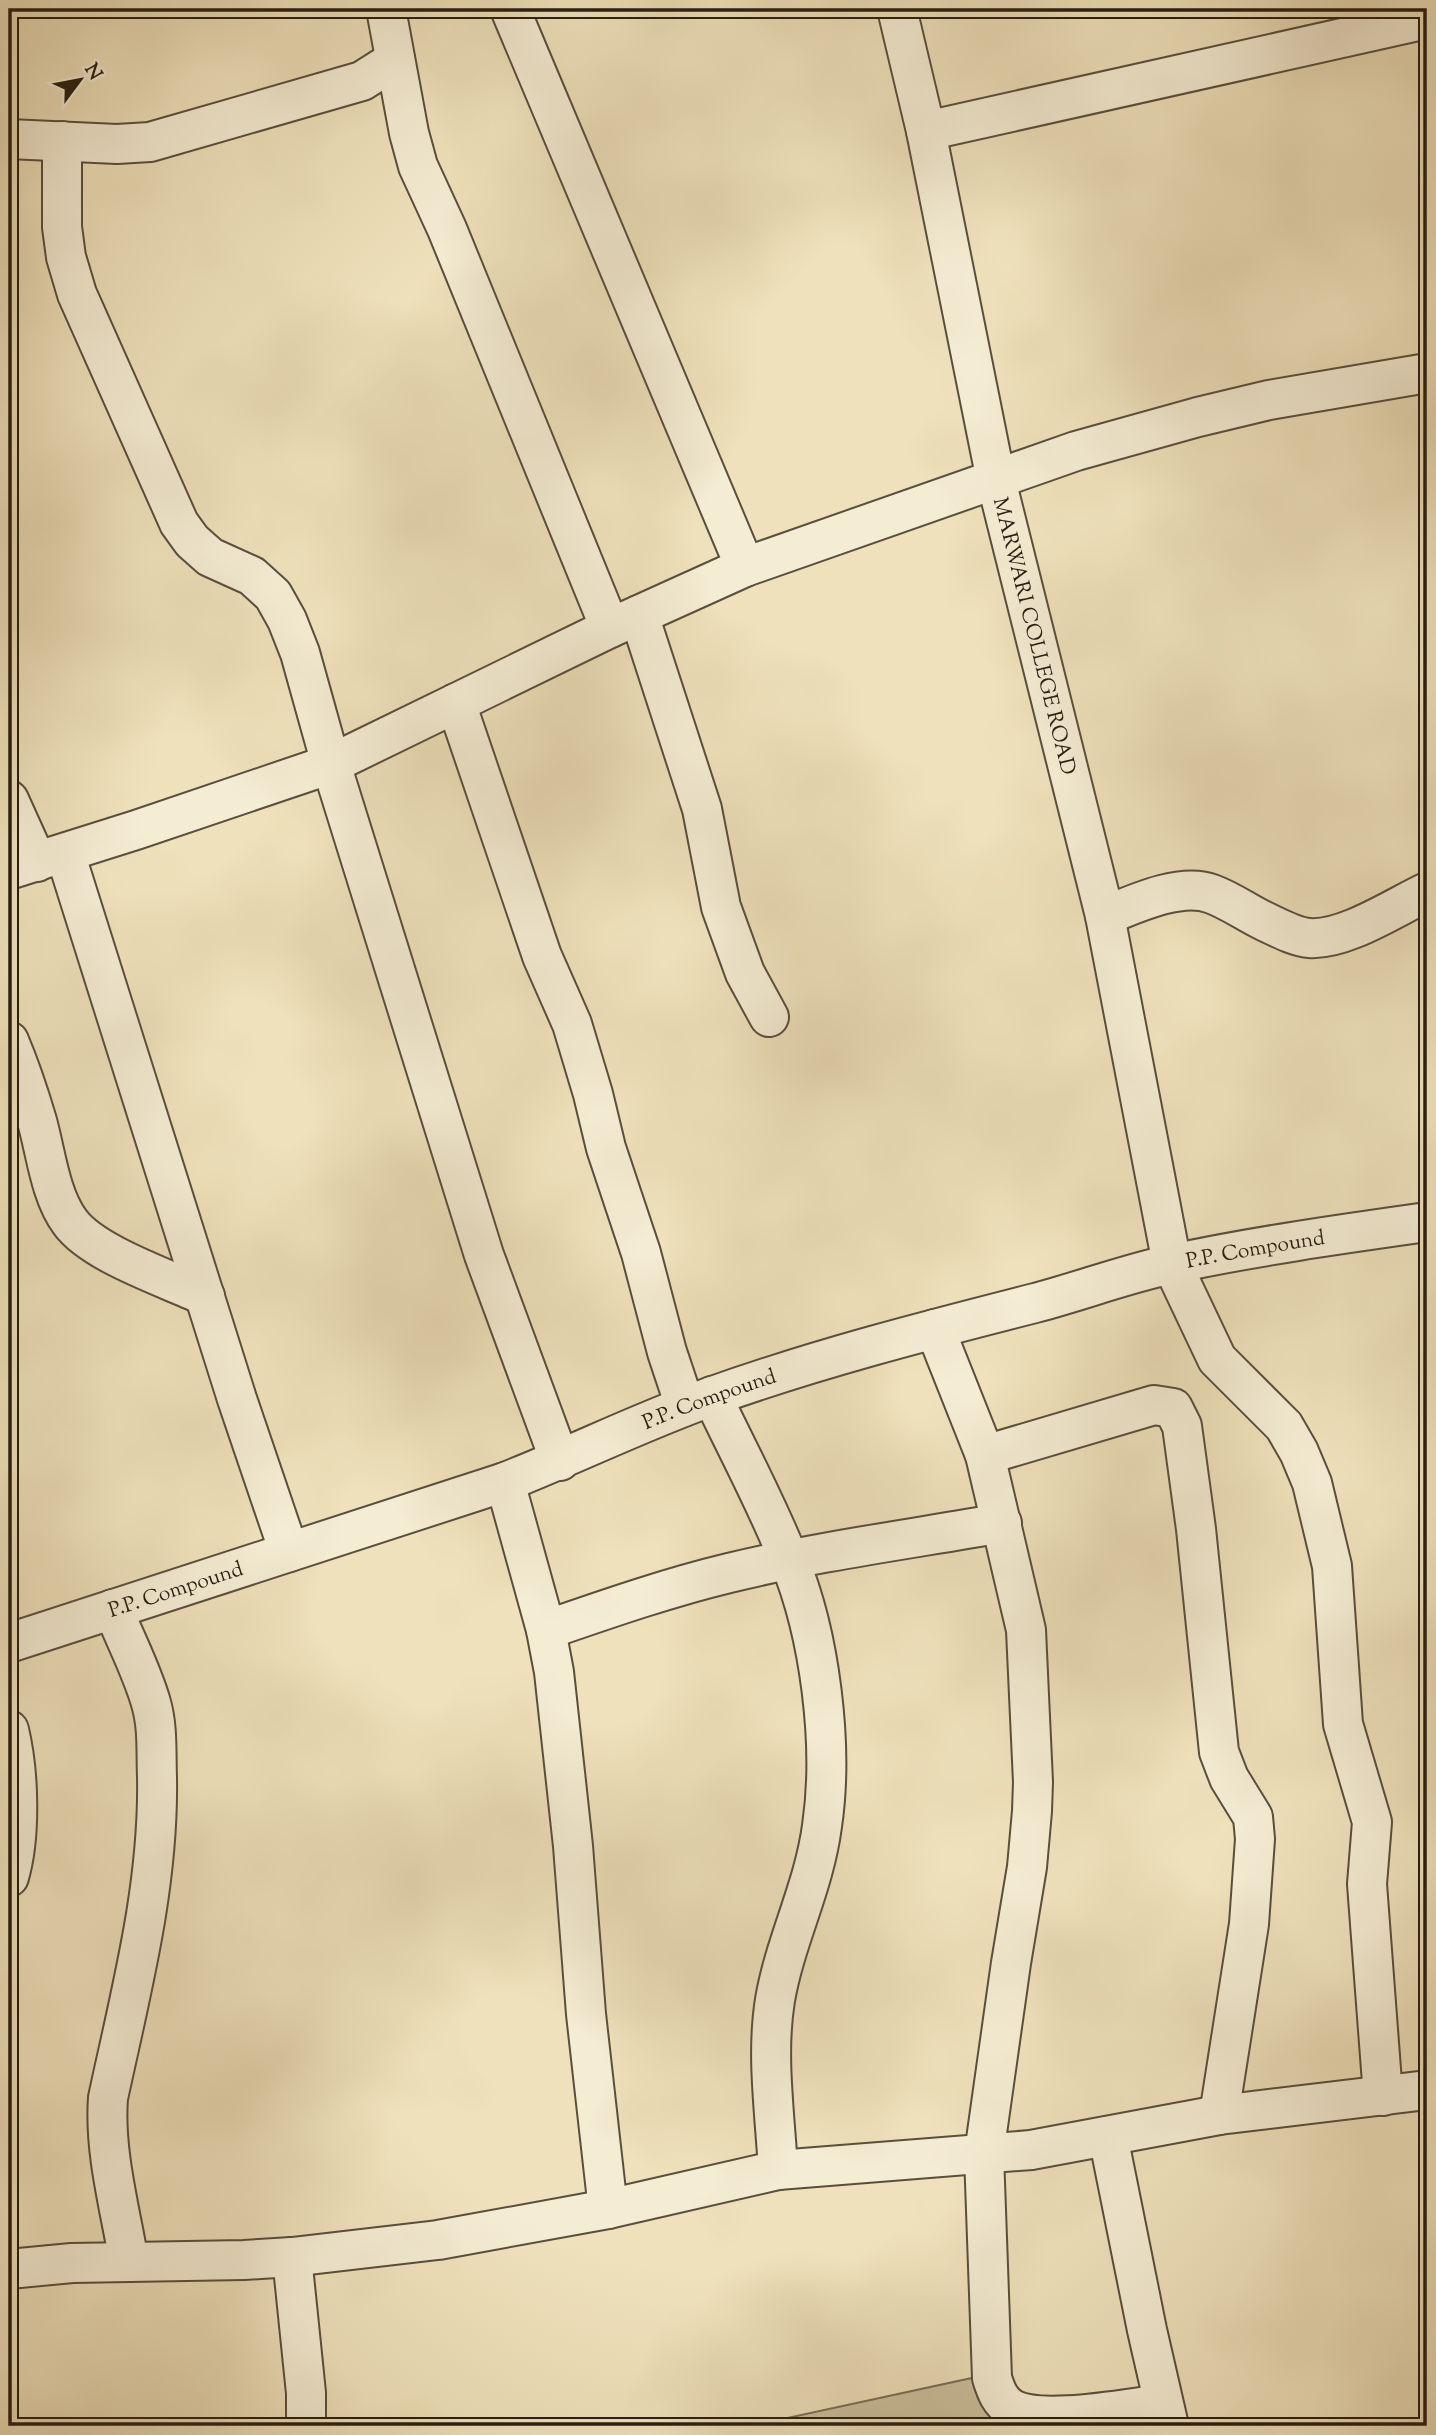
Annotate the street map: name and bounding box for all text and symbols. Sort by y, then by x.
north arrow [46,46,116,116]
text: N [77,59,108,86]
street label: MARWARI COLLEGE ROAD [984,494,1082,778]
street label: P.P. Compound [1184,1224,1327,1278]
street label: P.P. Compound [638,1363,780,1439]
street label: P.P. Compound [105,1555,247,1627]

